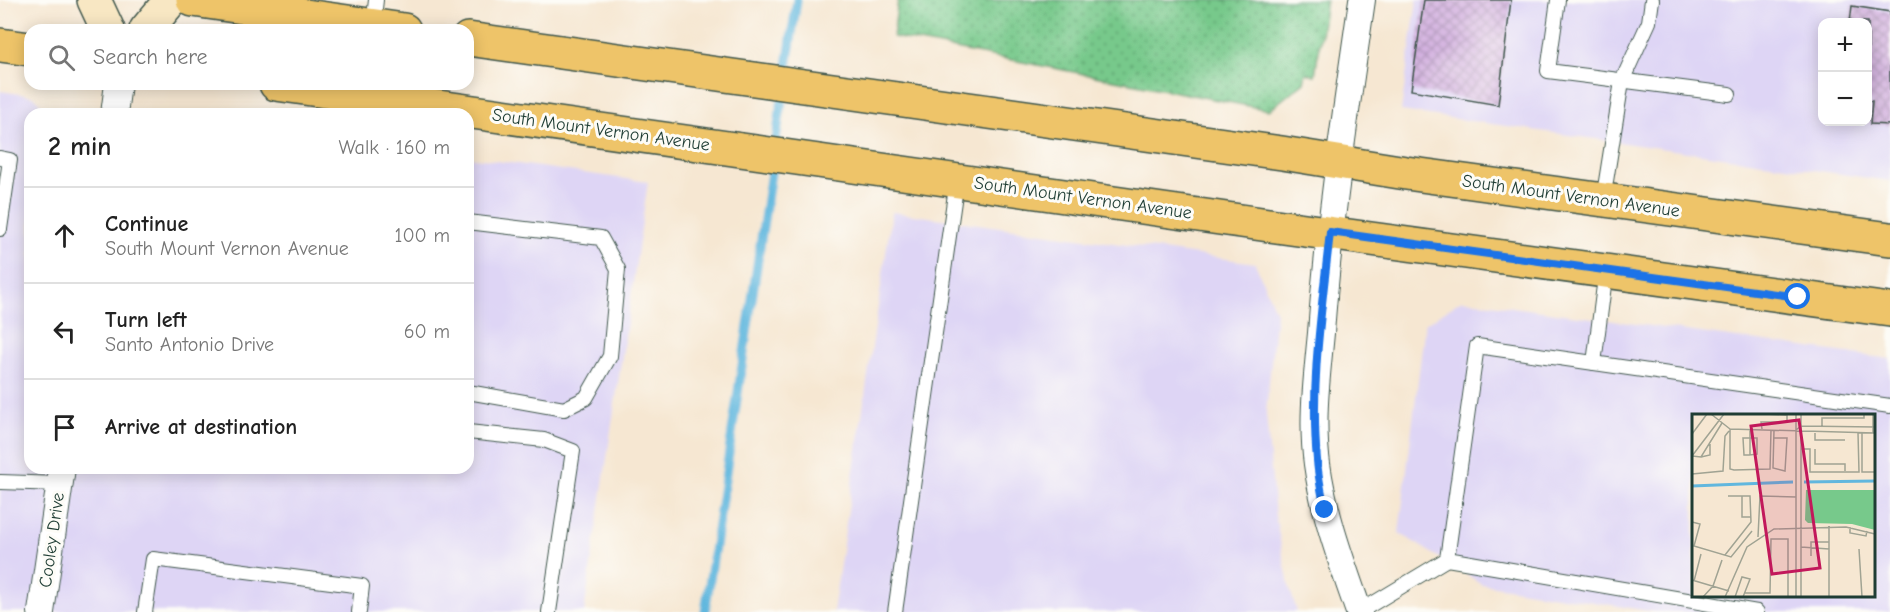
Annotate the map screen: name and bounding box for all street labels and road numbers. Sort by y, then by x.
street label: South Mount Vernon Avenue [491,104,711,156]
street label: South Mount Vernon Avenue [1461,170,1681,222]
street label: South Mount Vernon Avenue [973,172,1193,224]
street label: Cooley Drive [35,491,69,589]

